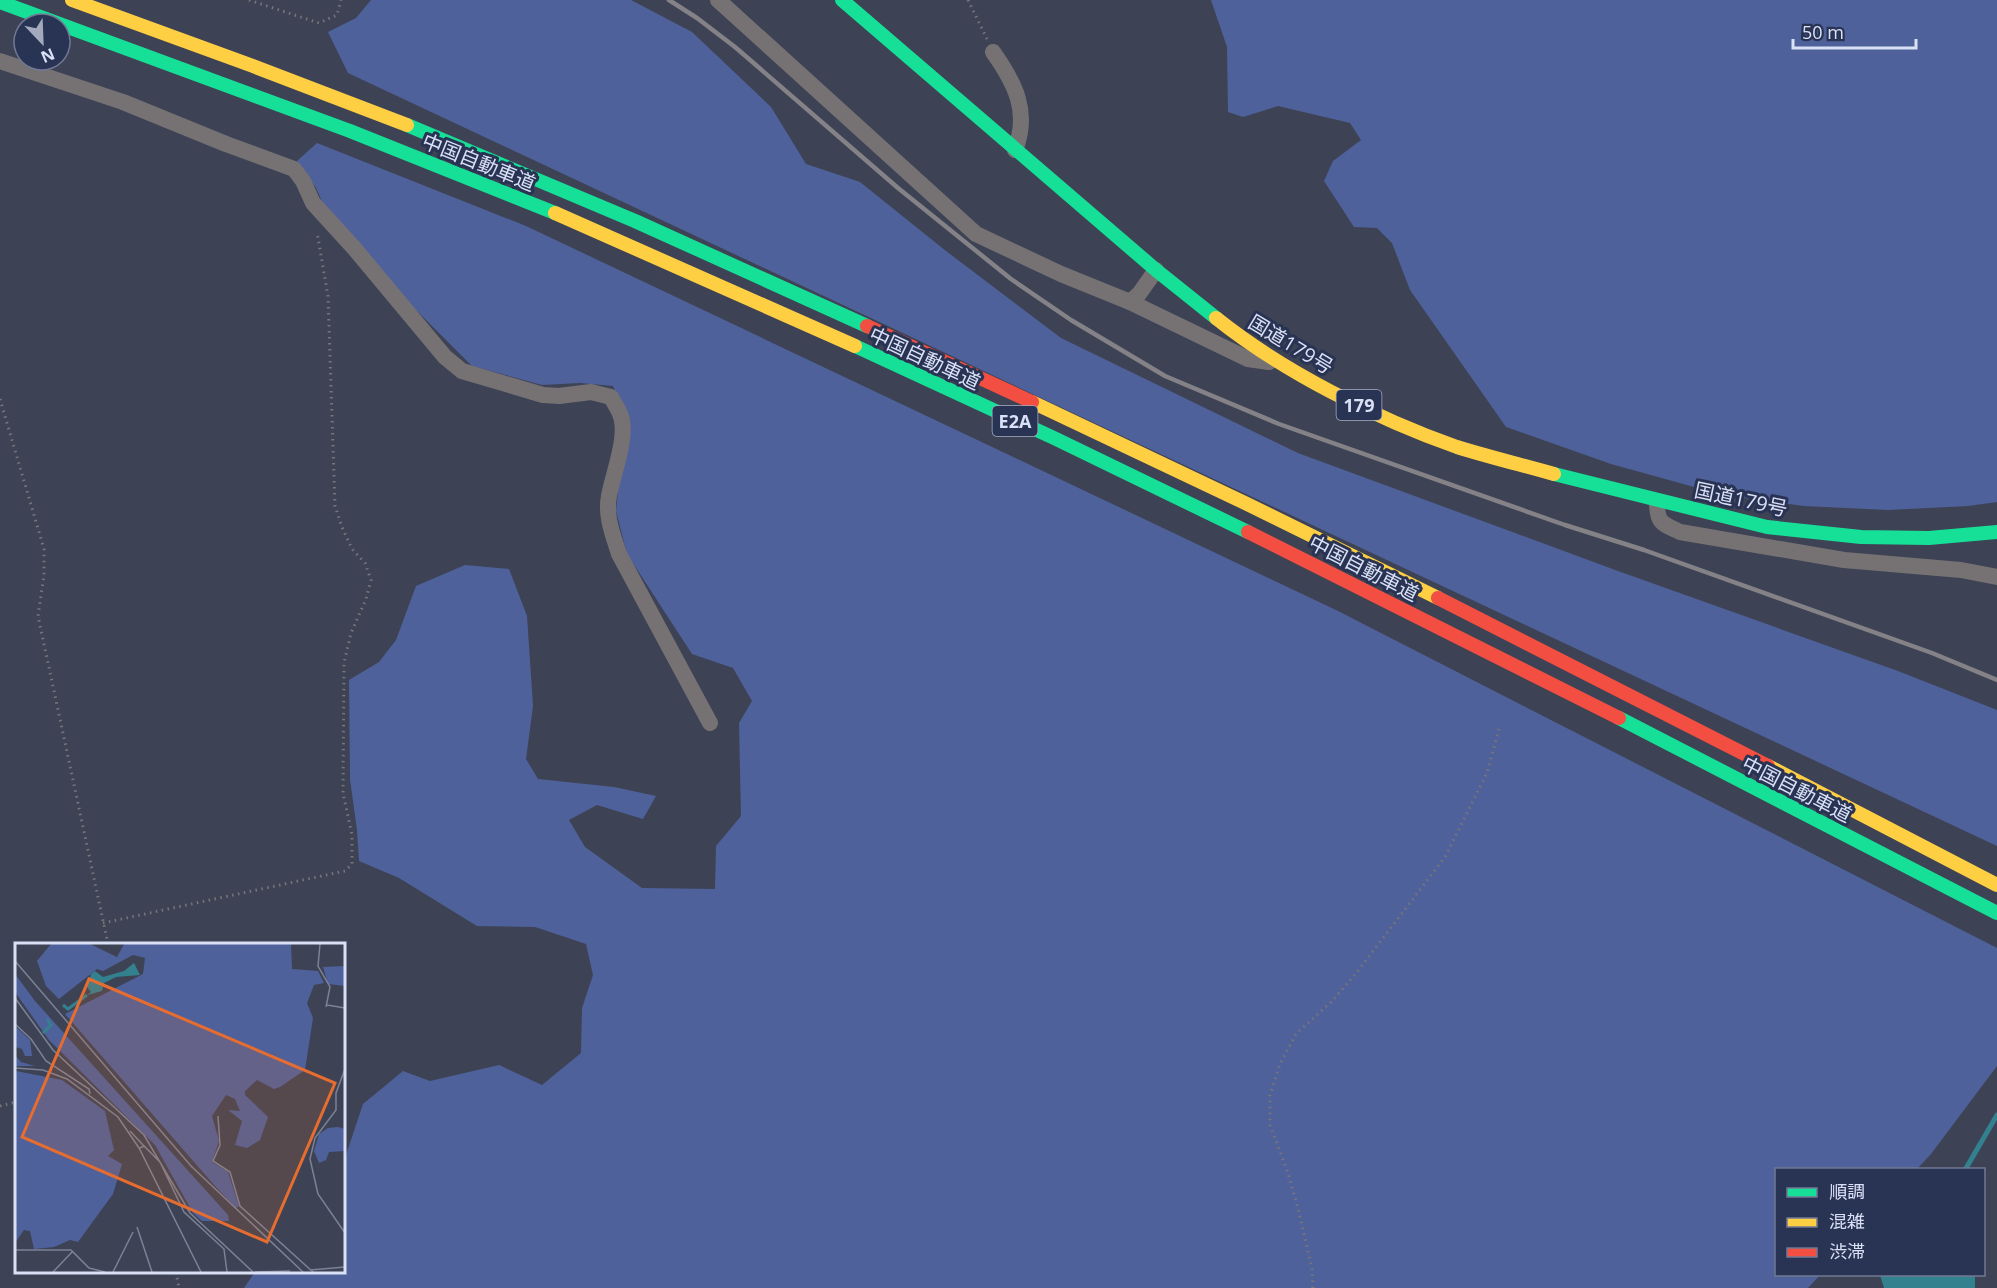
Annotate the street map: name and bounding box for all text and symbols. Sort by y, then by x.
north arrow [12,12,72,72]
scale bar [1793,12,1916,50]
text: 50 m [1802,20,1844,44]
text: N [38,43,58,68]
street label: 中国自動車道 [418,127,540,197]
street label: 国道179号 [1244,308,1338,380]
street label: 中国自動車道 [865,320,985,396]
road number: 179 [1336,390,1382,420]
road number: E2A [992,406,1038,436]
street label: 国道179号 [1692,476,1790,522]
street label: 中国自動車道 [1304,529,1424,607]
street label: 中国自動車道 [1737,750,1857,828]
inset map [15,943,345,1273]
legend [1775,1168,1985,1276]
text: 順調 [1829,1179,1865,1203]
text: 混雑 [1829,1209,1865,1233]
text: 渋滞 [1829,1239,1865,1263]

